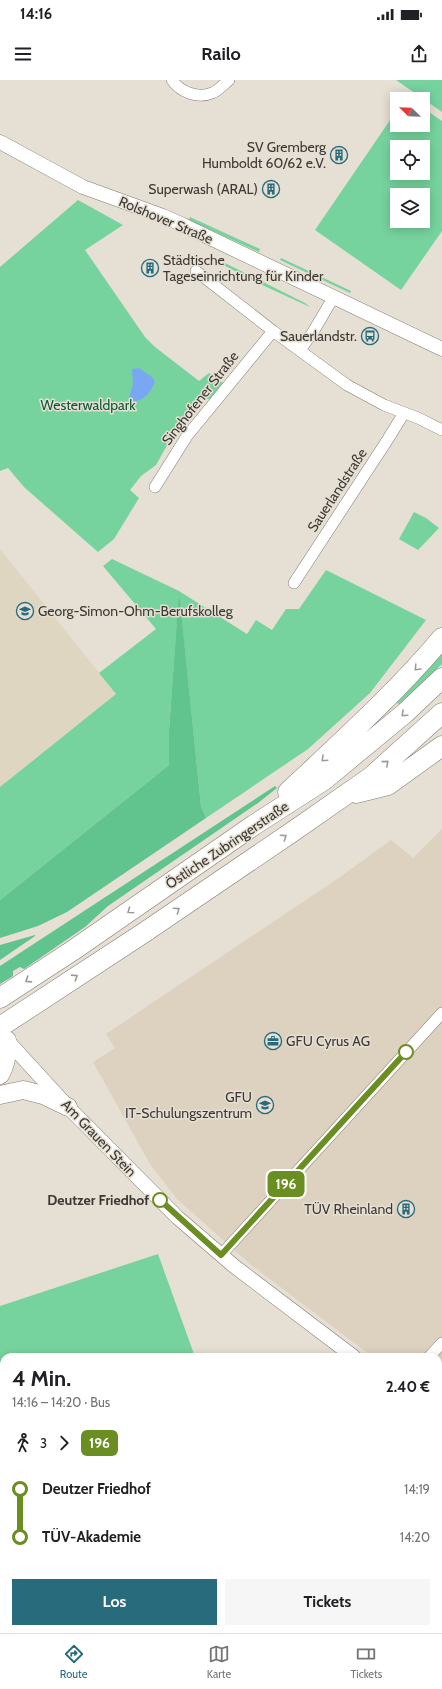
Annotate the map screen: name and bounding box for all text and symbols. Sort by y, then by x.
text: 14:16 [20,5,52,23]
icon: menu [12,43,34,65]
text: Railo [201,43,241,65]
icon: share [408,43,430,65]
north arrow [390,92,430,132]
map controls [390,92,430,228]
place label: SV Gremberg Humboldt 60/62 e.V. [202,138,327,172]
button: locate [390,140,430,180]
building icon: SV Gremberg Humboldt 60/62 e.V. [329,145,349,165]
building icon: Superwash (ARAL) [261,179,281,199]
place label: Superwash (ARAL) [148,180,258,198]
button: layers [390,188,430,228]
street label: Rolshover Straße [116,192,216,248]
place label: Städtische Tageseinrichtung für Kinder [163,251,324,285]
building icon: Städtische Tageseinrichtung für Kinder [140,258,160,278]
bus stop icon: Sauerlandstr. [360,326,380,346]
place label: Sauerlandstr. [280,327,357,345]
street label: Singhofener Straße [158,347,242,449]
park label: Westerwaldpark [41,396,136,414]
street label: Sauerlandstraße [303,445,371,535]
school or university icon: Georg-Simon-Ohm-Berufskolleg [15,601,35,621]
place label: Georg-Simon-Ohm-Berufskolleg [38,602,234,620]
one-way arrow [414,663,421,671]
one-way arrow [401,710,408,717]
one-way arrow [321,754,329,761]
one-way arrow [381,761,389,768]
street label: Östliche Zubringerstraße [162,797,292,893]
one-way arrow [280,835,287,842]
one-way arrow [127,906,134,913]
one-way arrow [173,907,180,915]
one-way arrow [71,974,78,982]
one-way arrow [25,975,32,982]
office icon: GFU Cyrus AG [263,1031,283,1051]
place label: GFU Cyrus AG [286,1032,370,1050]
unlabelled marker [398,1044,414,1060]
place label: GFU IT-Schulungszentrum [125,1088,252,1122]
school or university icon: GFU IT-Schulungszentrum [255,1095,275,1115]
street label: Am Grauen Stein [58,1096,140,1181]
line badge: 196 [263,1171,309,1197]
text: 196 [276,1175,296,1193]
place label: Deutzer Friedhof [47,1191,149,1209]
marker: Deutzer Friedhof [152,1192,168,1208]
building icon: TÜV Rheinland [396,1199,416,1219]
place label: TÜV Rheinland [304,1200,393,1218]
text: 4 Min. [12,1365,71,1392]
text: 2.40 € [386,1378,430,1396]
text: 14:16 – 14:20 · Bus [12,1394,110,1410]
icon: walk [12,1432,34,1454]
icon: forward [53,1432,75,1454]
text: 196 [89,1434,110,1452]
text: 3 [40,1435,47,1451]
text: Deutzer Friedhof [42,1480,151,1498]
text: 14:19 [404,1481,430,1497]
text: TÜV-Akademie [42,1528,141,1546]
text: 14:20 [400,1529,430,1545]
button: Los [12,1579,217,1625]
button: Tickets [225,1579,430,1625]
tab: Route [60,1643,87,1681]
tab: Karte [207,1643,231,1681]
tab: Tickets [351,1643,382,1681]

